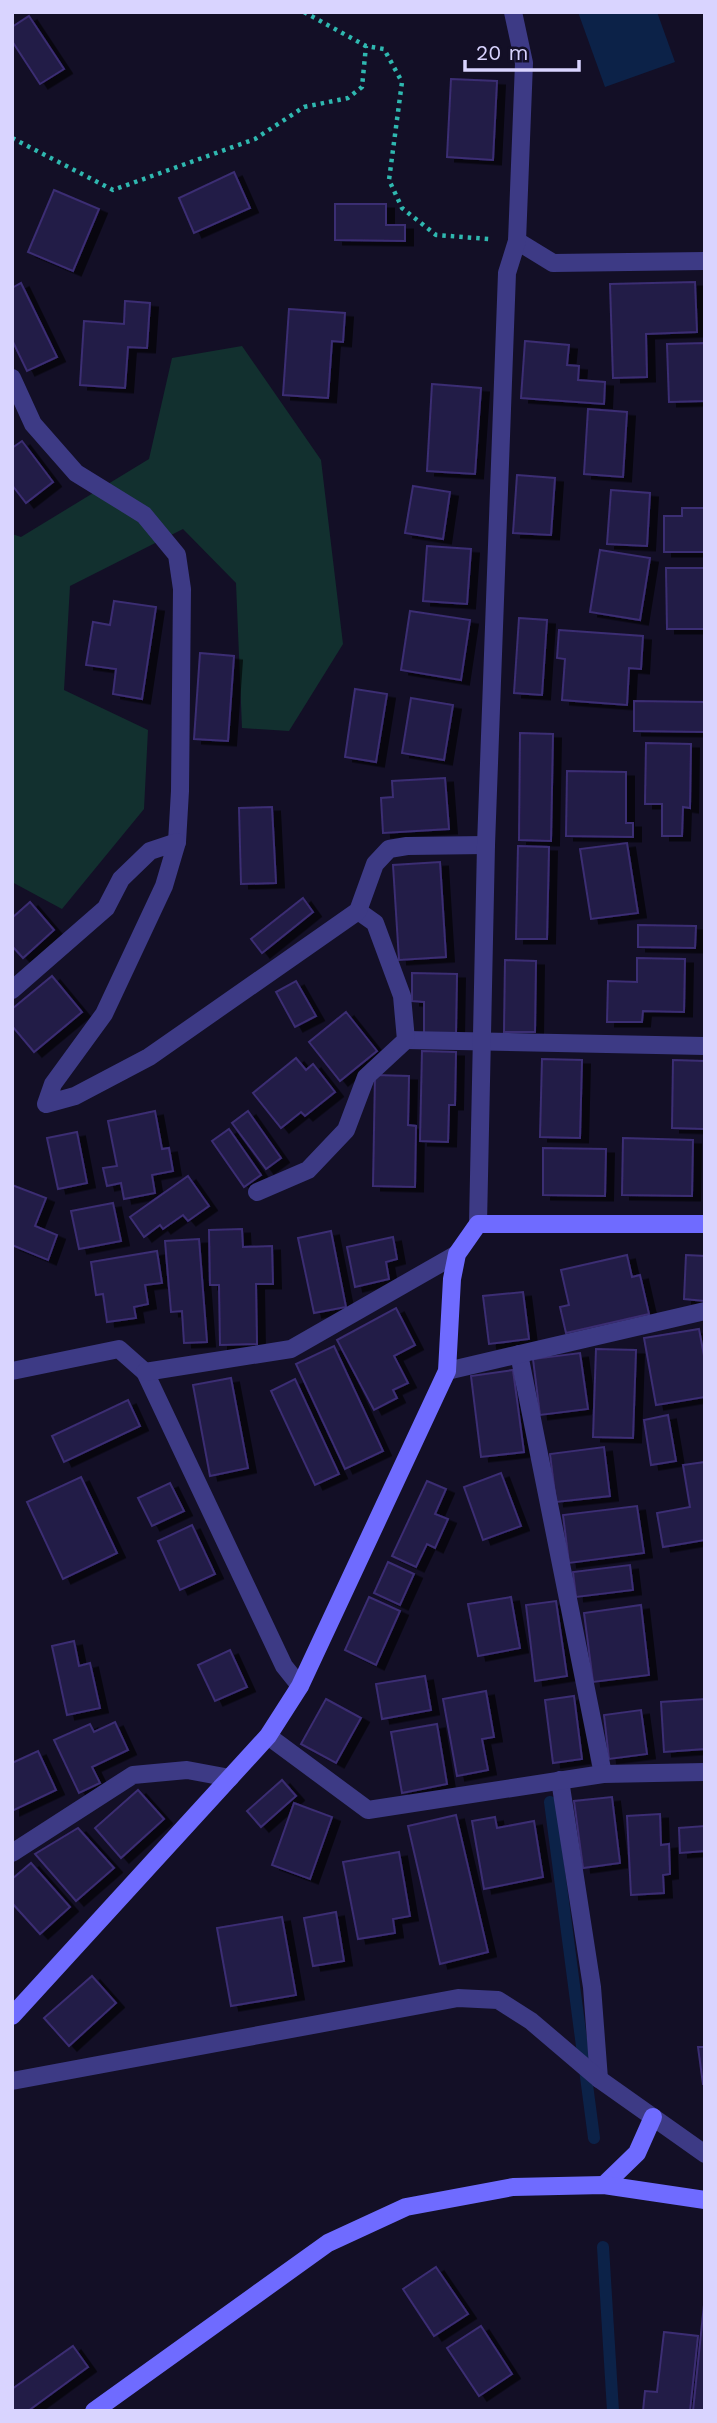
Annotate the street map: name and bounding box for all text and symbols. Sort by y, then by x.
scale bar [465,28,579,72]
text: 20 m [476,40,528,65]

